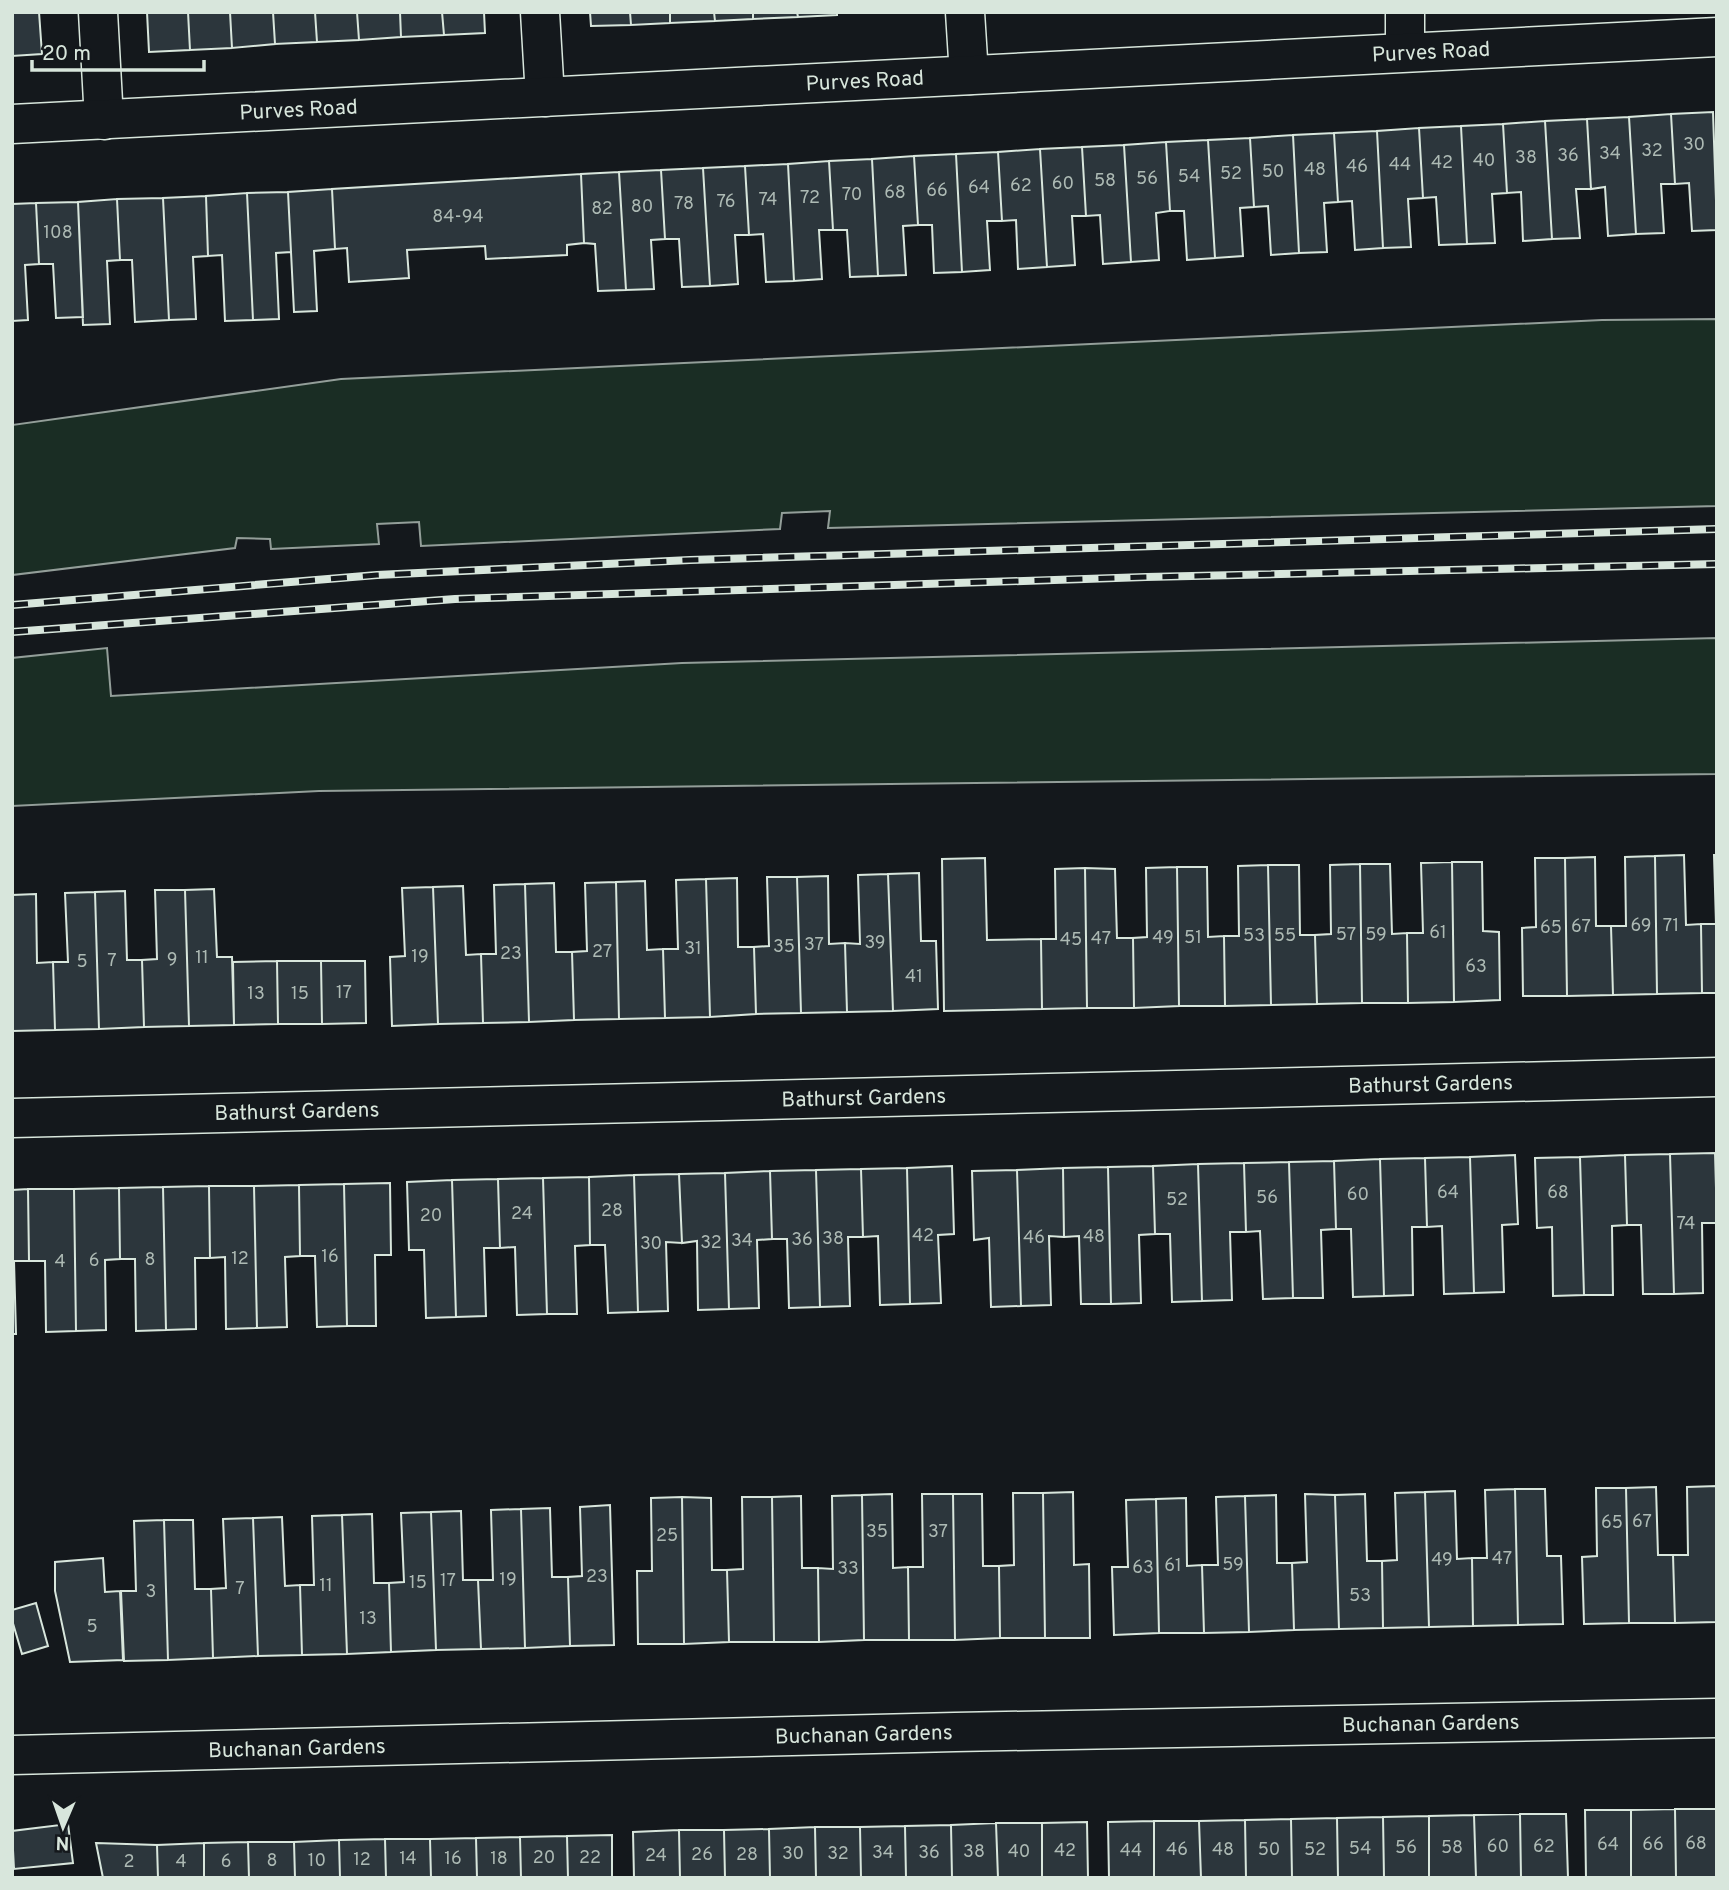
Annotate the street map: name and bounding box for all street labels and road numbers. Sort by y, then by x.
street label: Purves Road [1371,37,1491,70]
street label: Purves Road [805,65,925,98]
street label: Purves Road [239,94,359,127]
street label: Bathurst Gardens [1348,1070,1513,1101]
street label: Bathurst Gardens [781,1084,947,1114]
street label: Bathurst Gardens [214,1097,380,1128]
street label: Buchanan Gardens [1342,1710,1520,1740]
street label: Buchanan Gardens [775,1720,953,1751]
street label: Buchanan Gardens [208,1734,386,1765]

